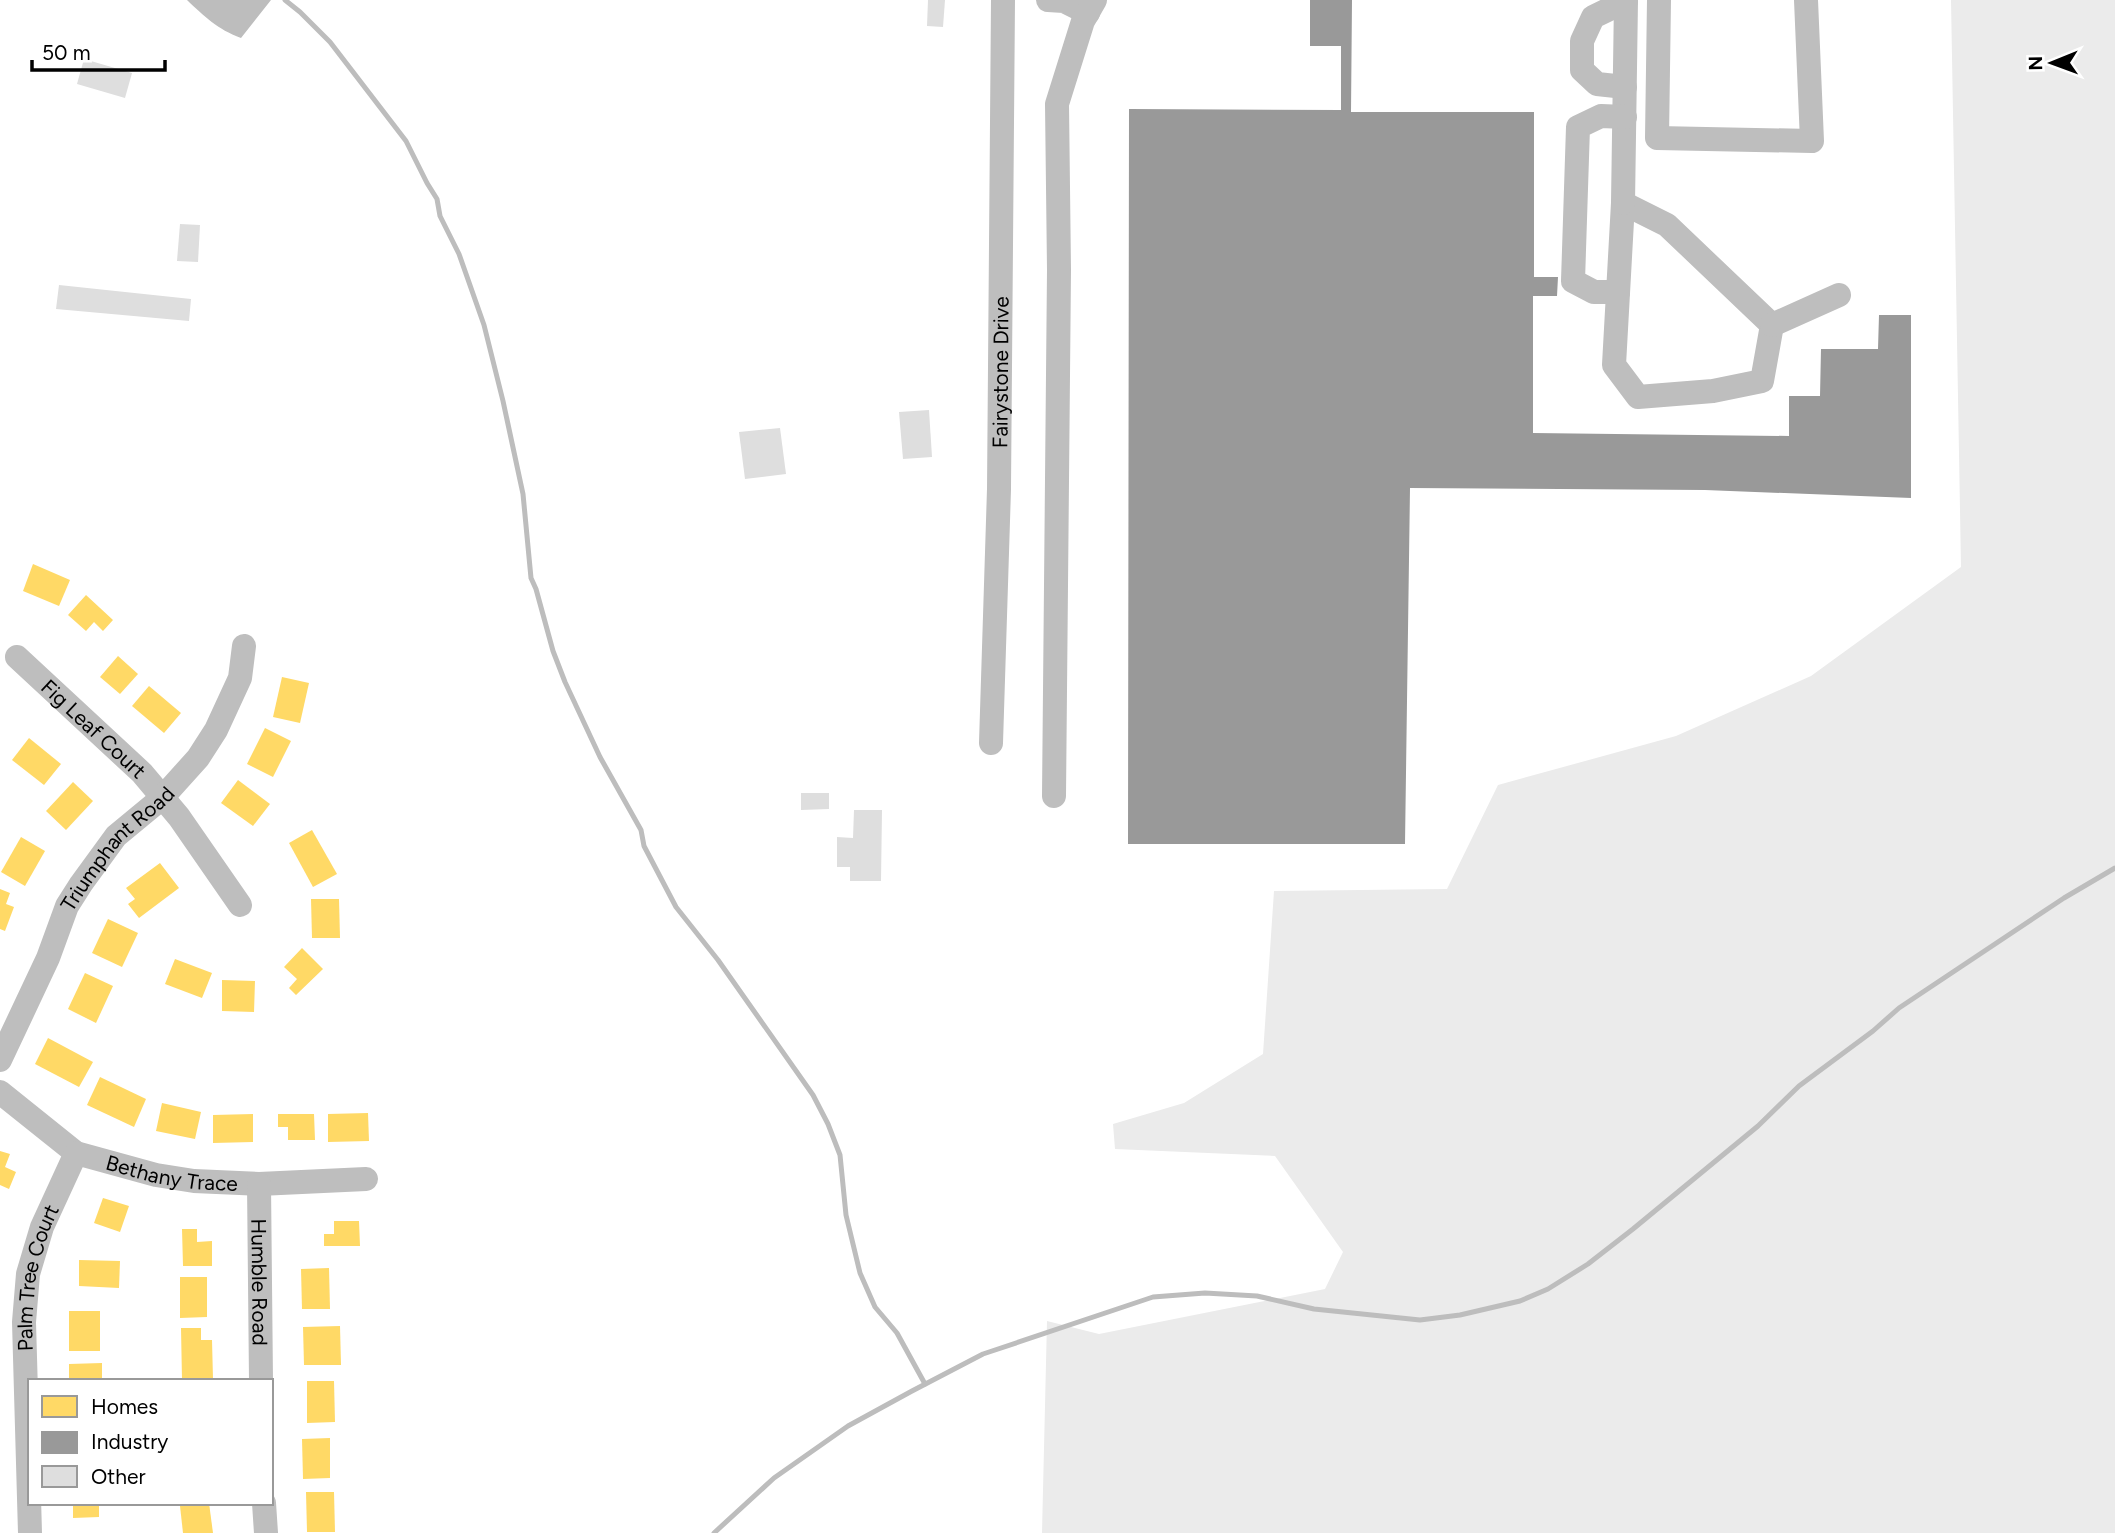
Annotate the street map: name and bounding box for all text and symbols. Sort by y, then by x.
scale bar [32,28,164,72]
north arrow [2017,28,2087,98]
text: 50 m [42,40,91,65]
text: N [2024,56,2047,71]
street label: Fairystone Drive [987,296,1013,448]
street label: Fig Leaf Court [36,674,152,783]
street label: Triumphant Road [55,781,179,915]
street label: Bethany Trace [103,1149,239,1196]
street label: Palm Tree Court [11,1200,63,1352]
street label: Humble Road [247,1218,273,1346]
legend [28,1379,273,1505]
text: Homes [91,1394,158,1419]
text: Industry [91,1429,168,1454]
text: Other [91,1464,146,1489]

